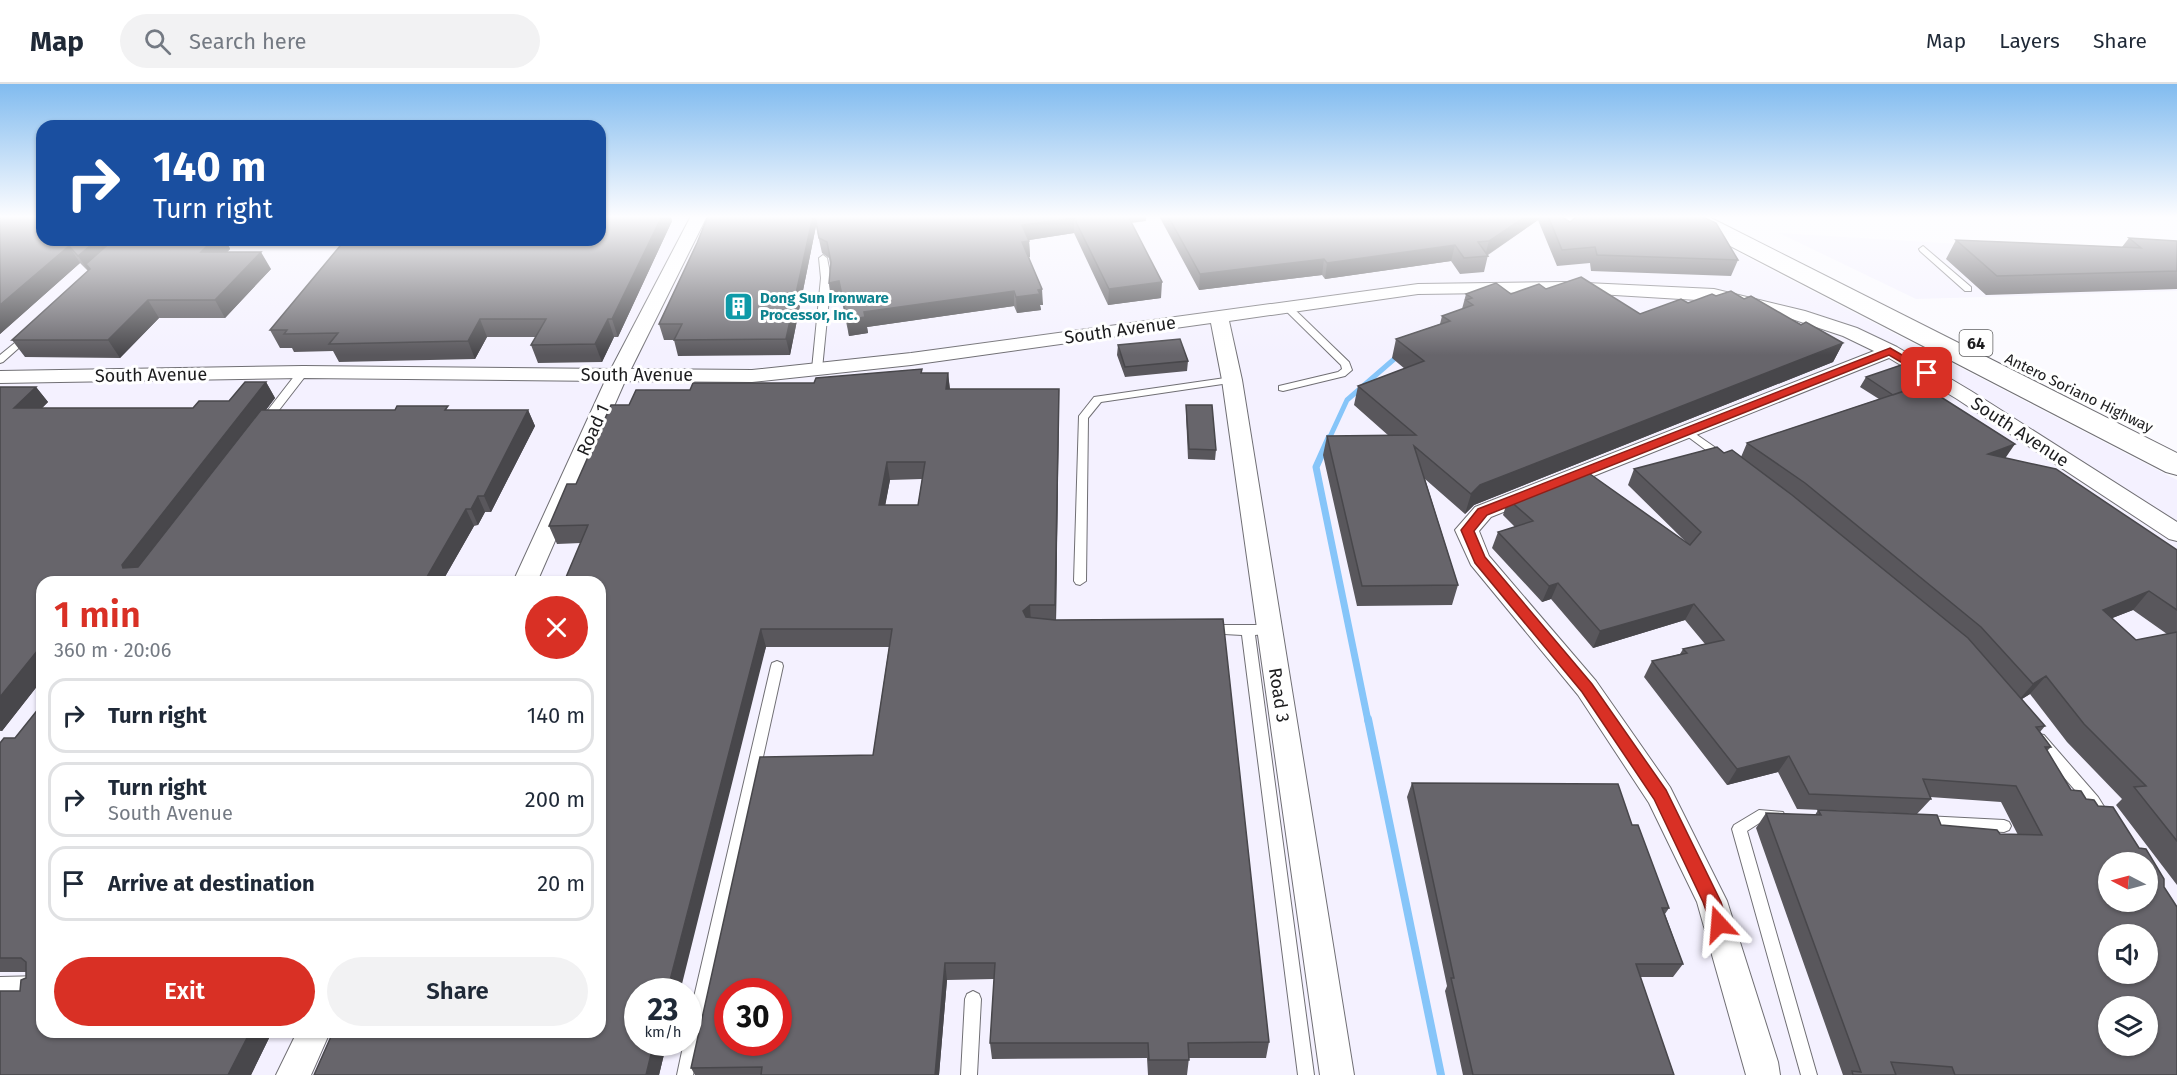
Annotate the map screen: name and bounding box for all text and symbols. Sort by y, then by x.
search box [120,14,540,68]
text: Map [30,25,84,58]
icon: search [141,25,174,58]
text: Search here [189,28,307,55]
text: Map [1926,28,1966,54]
text: Layers [1999,28,2060,54]
text: Share [2093,28,2147,54]
text: 140 m [153,142,266,192]
icon: right [54,144,132,222]
text: Turn right [153,193,273,225]
place label: Dong Sun Ironware Processor, Inc. [760,289,889,324]
building icon: Dong Sun Ironware Processor, Inc. [723,291,755,323]
street label: South Avenue [1063,311,1177,349]
road number: 64 [1960,330,1992,356]
pin [1901,347,1952,398]
street label: Antero Soriano Highway [2002,349,2156,437]
icon: arrive [1910,356,1943,389]
street label: South Avenue [95,363,207,387]
street label: South Avenue [581,364,693,386]
street label: South Avenue [1967,392,2073,472]
street label: Road 1 [572,401,614,459]
text: 1 min [54,593,141,637]
button: close [525,596,588,659]
text: 360 m · 20:06 [54,638,171,662]
street label: Road 3 [1264,666,1294,724]
icon: right [57,699,90,732]
text: Turn right [108,702,207,729]
text: 140 m [527,702,585,729]
text: Turn right [108,774,207,801]
icon: right [57,783,90,816]
text: 200 m [525,786,585,813]
text: South Avenue [108,801,233,825]
north arrow [2098,852,2158,912]
map controls [2098,852,2158,1056]
icon: arrive [57,867,90,900]
text: Arrive at destination [108,870,315,897]
text: 20 m [537,870,585,897]
position arrow [1687,892,1751,956]
button: sound [2098,924,2158,984]
button: Exit [54,957,315,1026]
button: Share [327,957,588,1026]
speed limit sign: 30 [714,978,792,1056]
text: 23 [648,992,678,1028]
button: layers [2098,996,2158,1056]
text: km/h [644,1023,682,1041]

